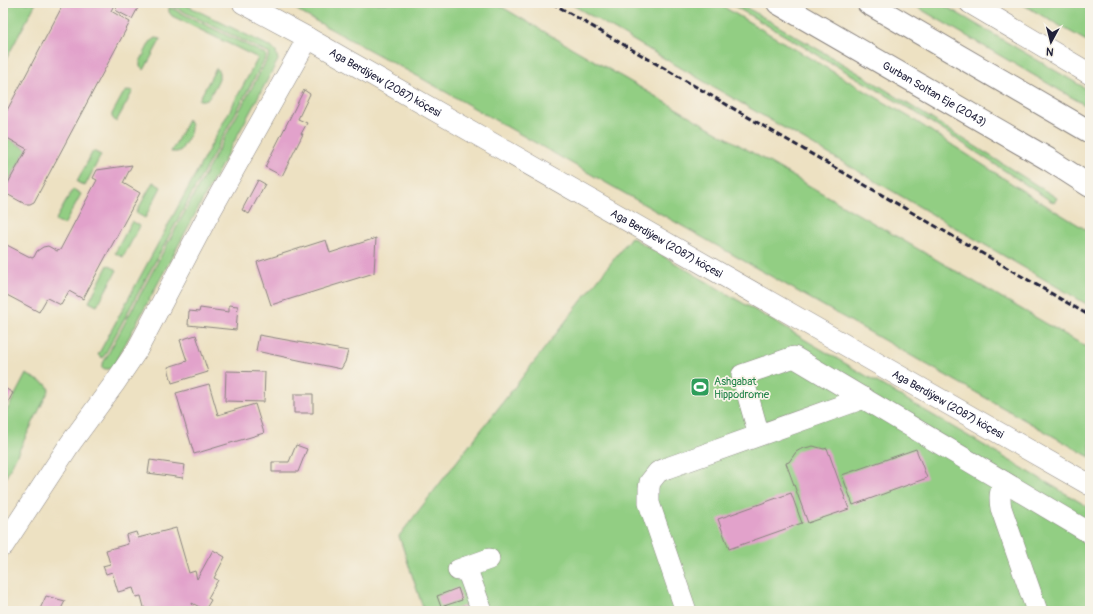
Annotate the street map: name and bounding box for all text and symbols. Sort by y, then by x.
north arrow [1031,22,1071,62]
text: N [1045,44,1054,58]
street label: Aga Berdiýew (2087) köçesi [327,46,443,120]
street label: Gurban Soltan Eje (2043) [880,59,989,129]
street label: Aga Berdiýew (2087) köçesi [608,206,725,281]
street label: Aga Berdiýew (2087) köçesi [890,367,1006,441]
place label: Ashgabat Hippodrome [714,375,770,401]
sports icon: Ashgabat Hippodrome [689,376,711,398]

